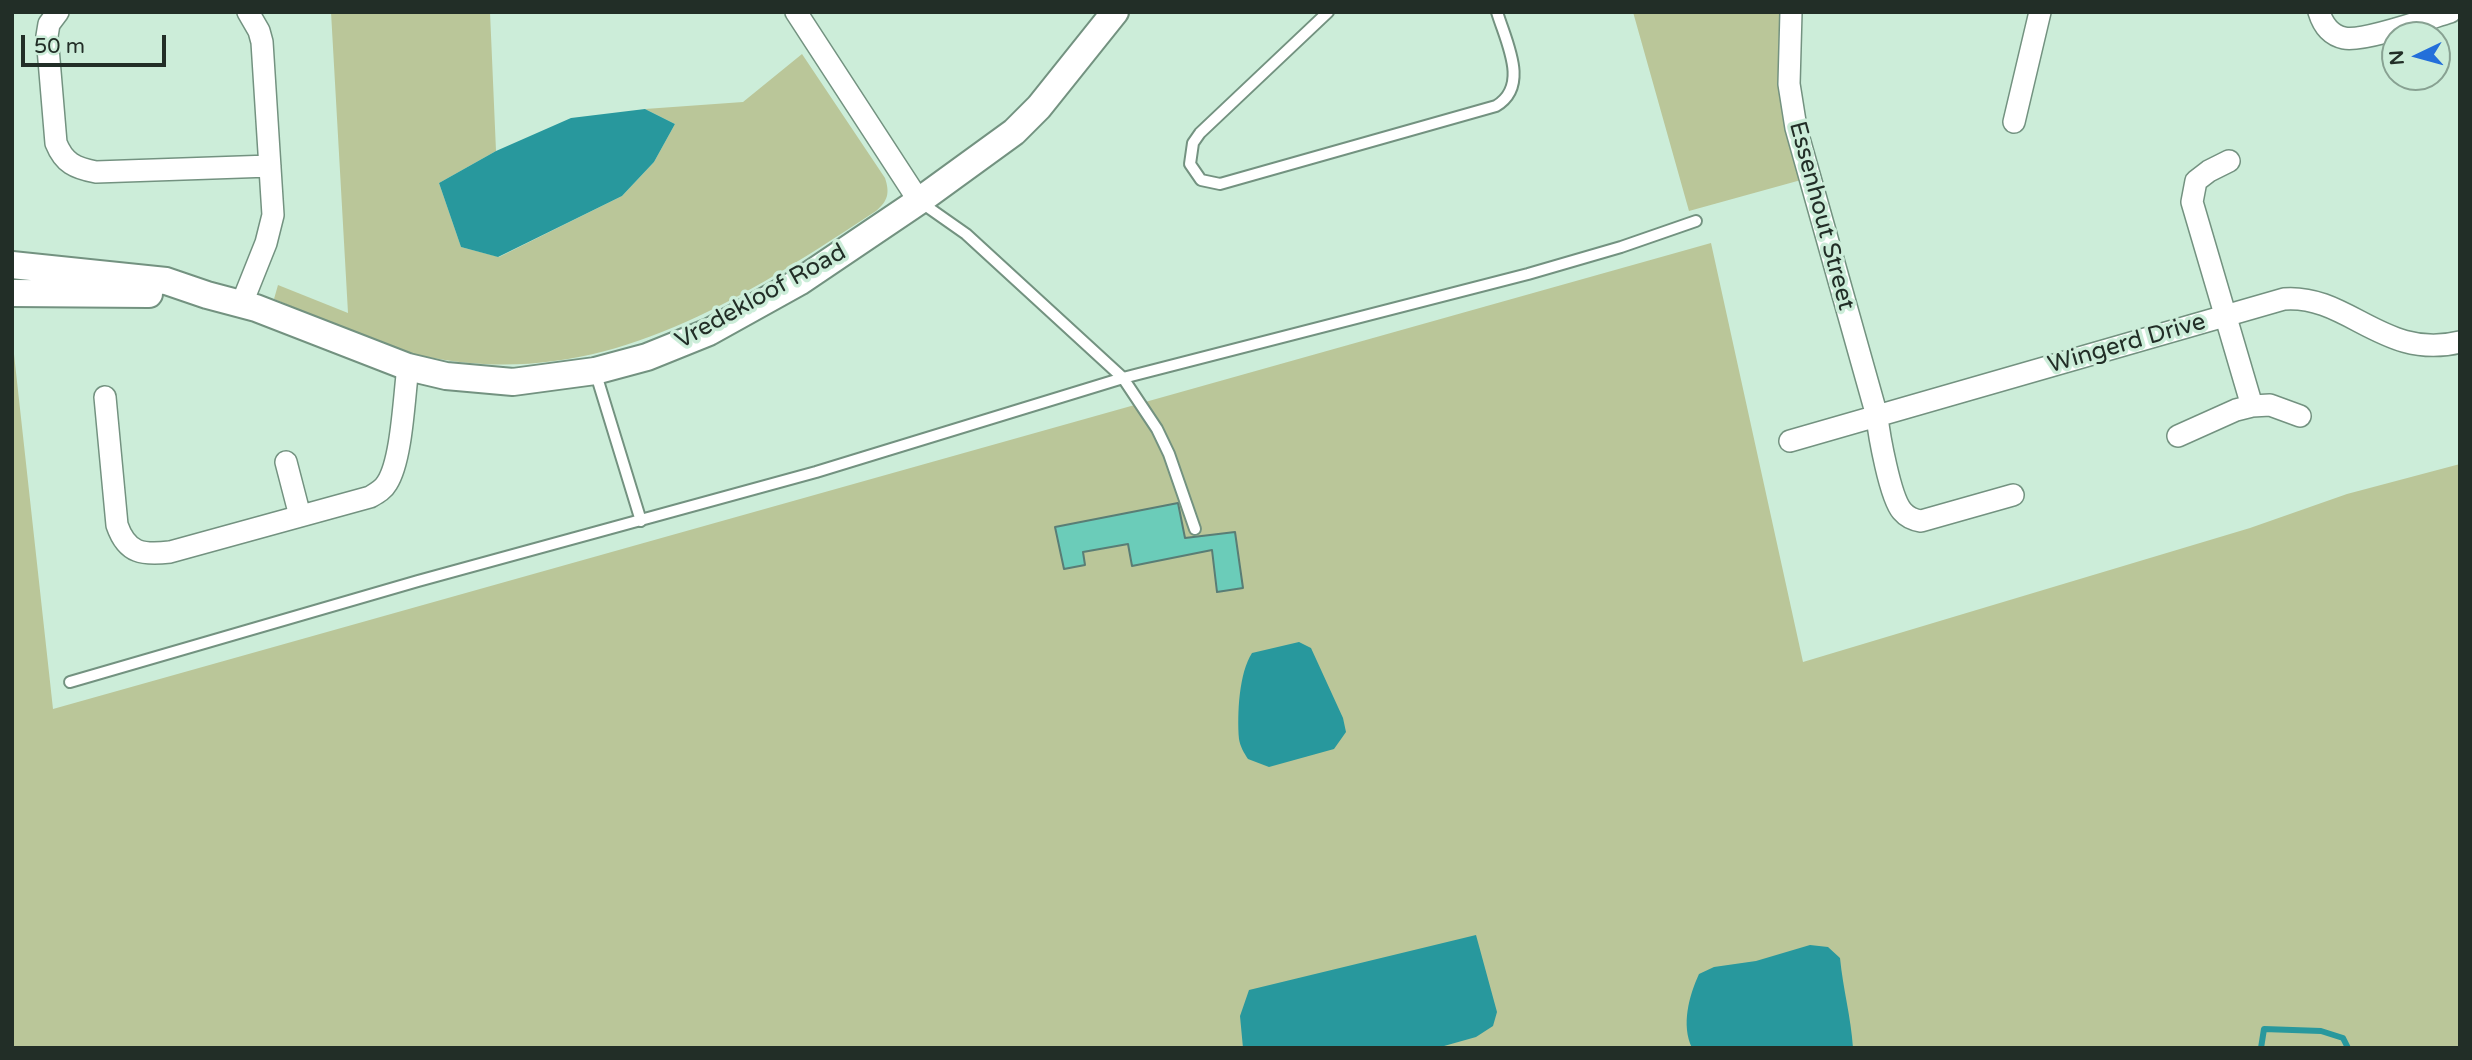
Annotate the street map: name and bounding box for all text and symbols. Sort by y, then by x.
scale bar [24,21,170,65]
north arrow [2381,21,2451,91]
text: 50 m [34,34,85,59]
text: N [2385,49,2409,66]
street label: Essenhout Street [1782,118,1860,314]
street label: Vredekloof Road [671,238,851,356]
street label: Wingerd Drive [2045,308,2209,380]

